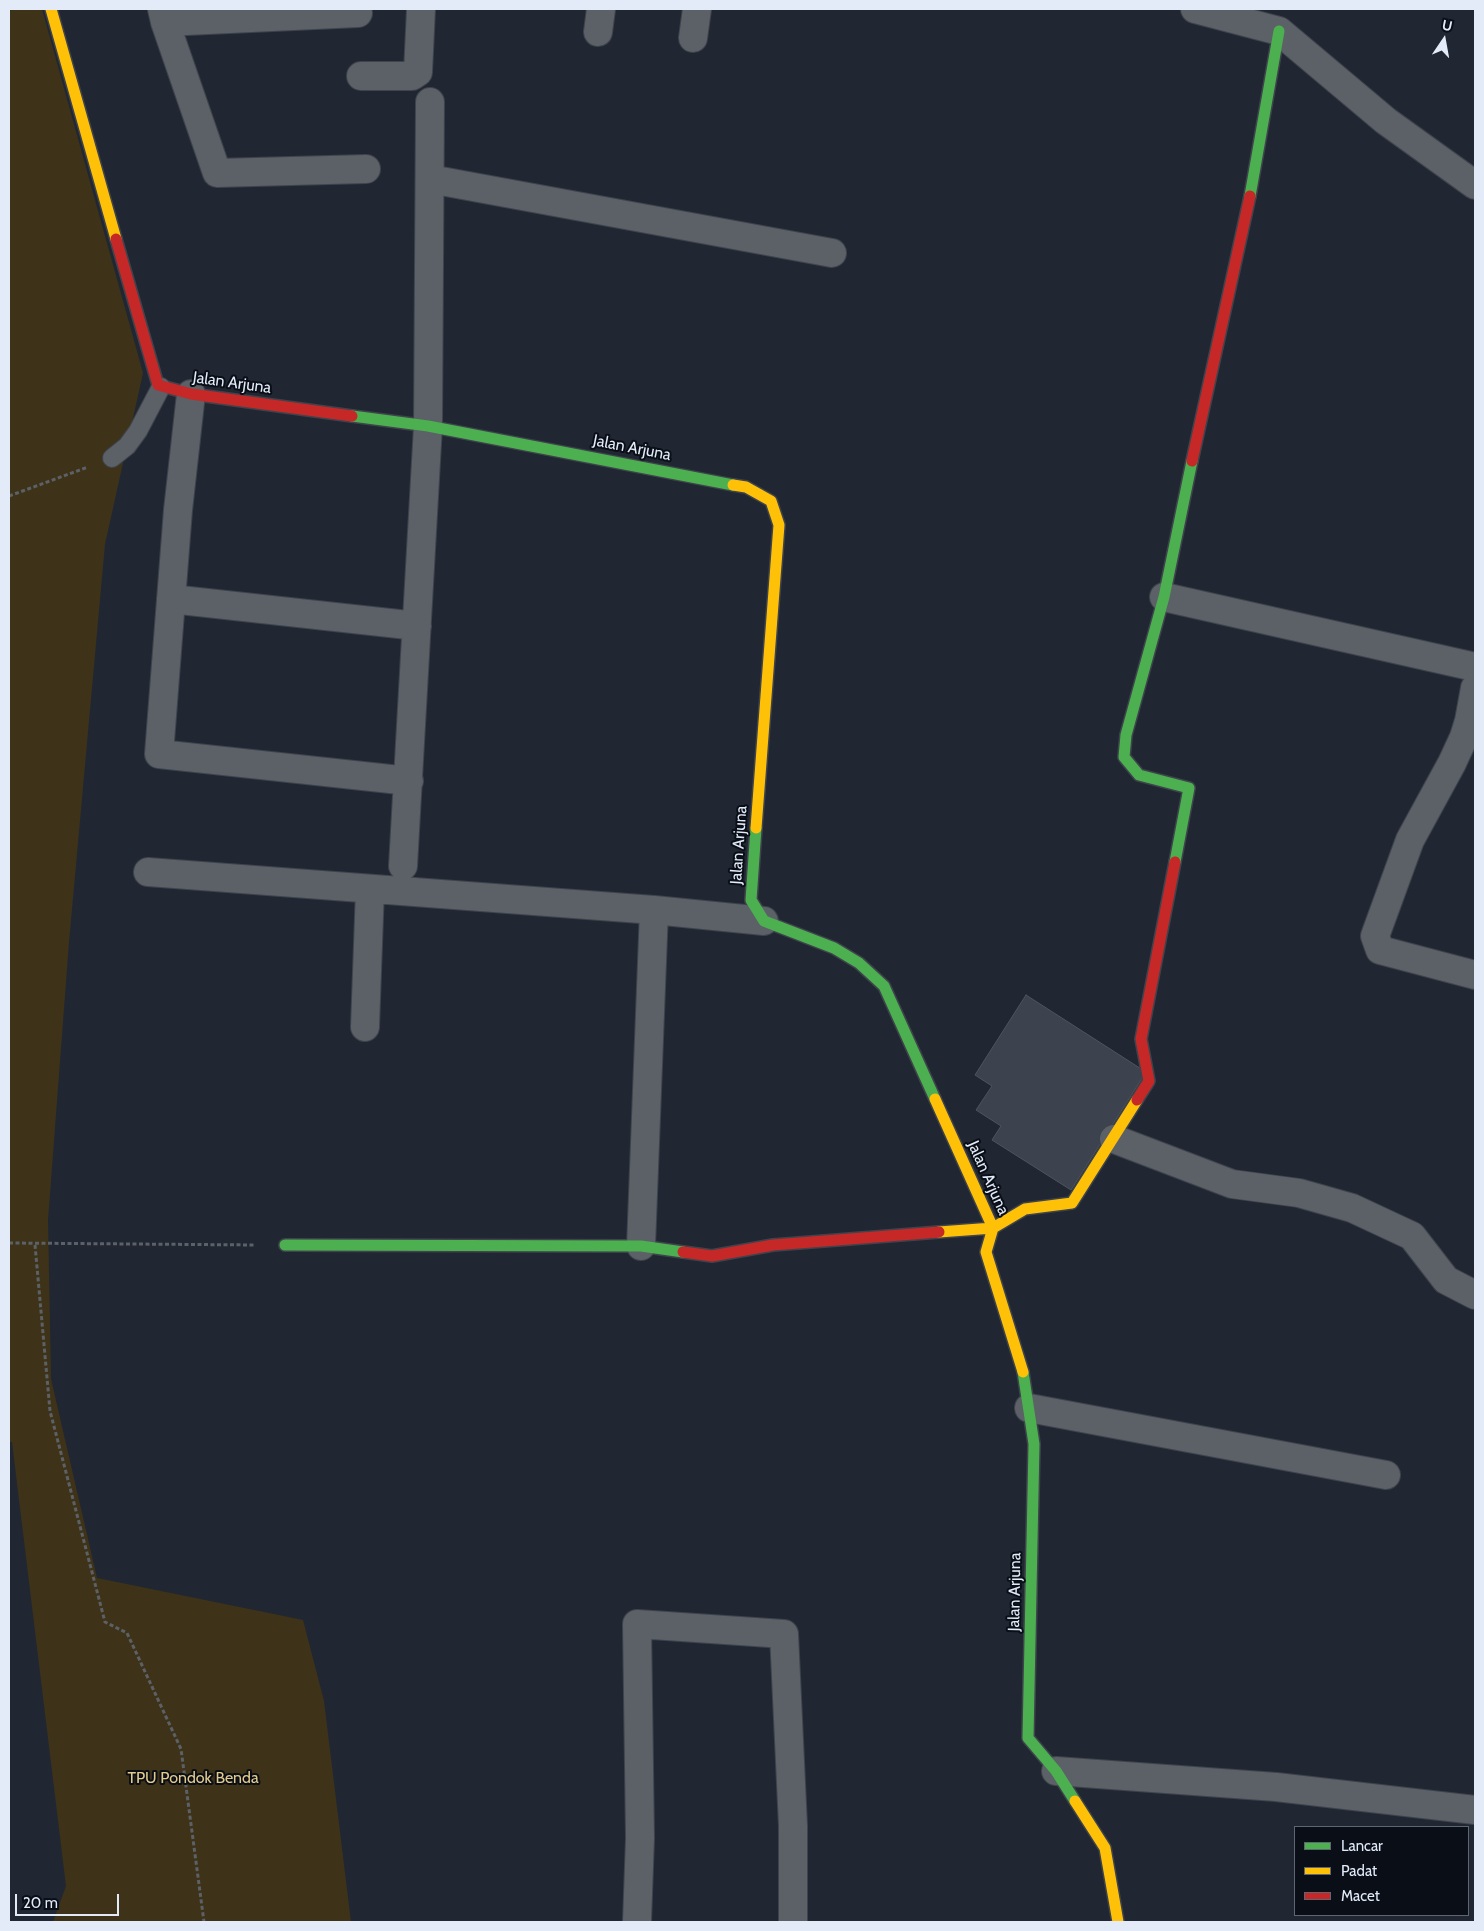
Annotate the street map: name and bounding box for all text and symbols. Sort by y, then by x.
north arrow [1419,15,1469,65]
text: U [1440,15,1454,35]
street label: Jalan Arjuna [192,368,272,398]
street label: Jalan Arjuna [591,431,673,465]
street label: Jalan Arjuna [727,805,751,885]
street label: Jalan Arjuna [963,1138,1013,1218]
street label: Jalan Arjuna [1005,1552,1025,1632]
park label: TPU Pondok Benda [127,1768,259,1788]
legend [1294,1826,1469,1916]
text: Lancar [1341,1837,1383,1855]
text: Padat [1341,1862,1377,1880]
scale bar [18,1884,121,1916]
text: Macet [1341,1887,1380,1905]
text: 20 m [23,1894,58,1912]

